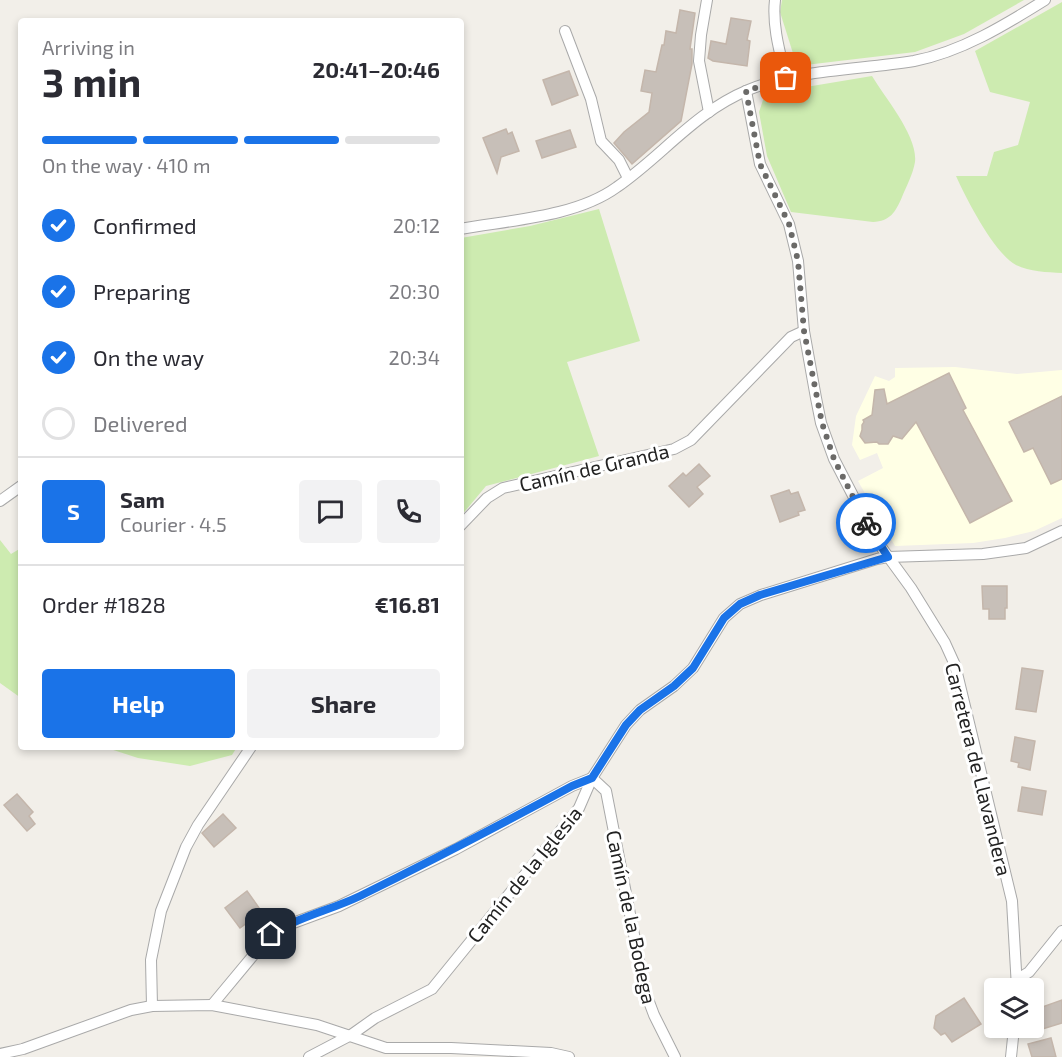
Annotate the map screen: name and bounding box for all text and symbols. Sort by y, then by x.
text: Arriving in [42,35,135,59]
pin [760,52,811,103]
text: 20:41–20:46 [313,56,440,82]
text: 3 min [42,58,141,105]
icon: bag [769,61,802,94]
text: On the way · 410 m [42,153,211,177]
icon: check [42,209,75,242]
text: Confirmed [93,212,197,238]
text: 20:12 [393,213,440,237]
icon: check [42,275,75,308]
text: Preparing [93,278,191,304]
text: 20:30 [389,279,440,303]
icon: check [42,341,75,374]
text: On the way [93,344,204,370]
text: 20:34 [389,345,440,369]
text: Delivered [93,410,188,436]
street label: Camín de Granda [517,438,671,496]
button: chat [299,480,362,543]
button: phone [377,480,440,543]
text: Sam [120,486,165,512]
courier [836,493,896,553]
text: S [67,498,80,524]
icon: bike [850,507,883,540]
text: Courier · 4.5 [120,512,227,536]
text: Order #1828 [42,591,166,617]
text: €16.81 [375,591,440,617]
street label: Carretera de Llavandera [941,660,1017,878]
button: Help [42,669,235,738]
button: Share [247,669,440,738]
street label: Camín de la Iglesia [462,801,586,947]
street label: Camín de la Bodega [602,828,662,1006]
pin [245,908,296,959]
icon: home [254,917,287,950]
map controls [984,978,1044,1038]
button: layers [984,978,1044,1038]

